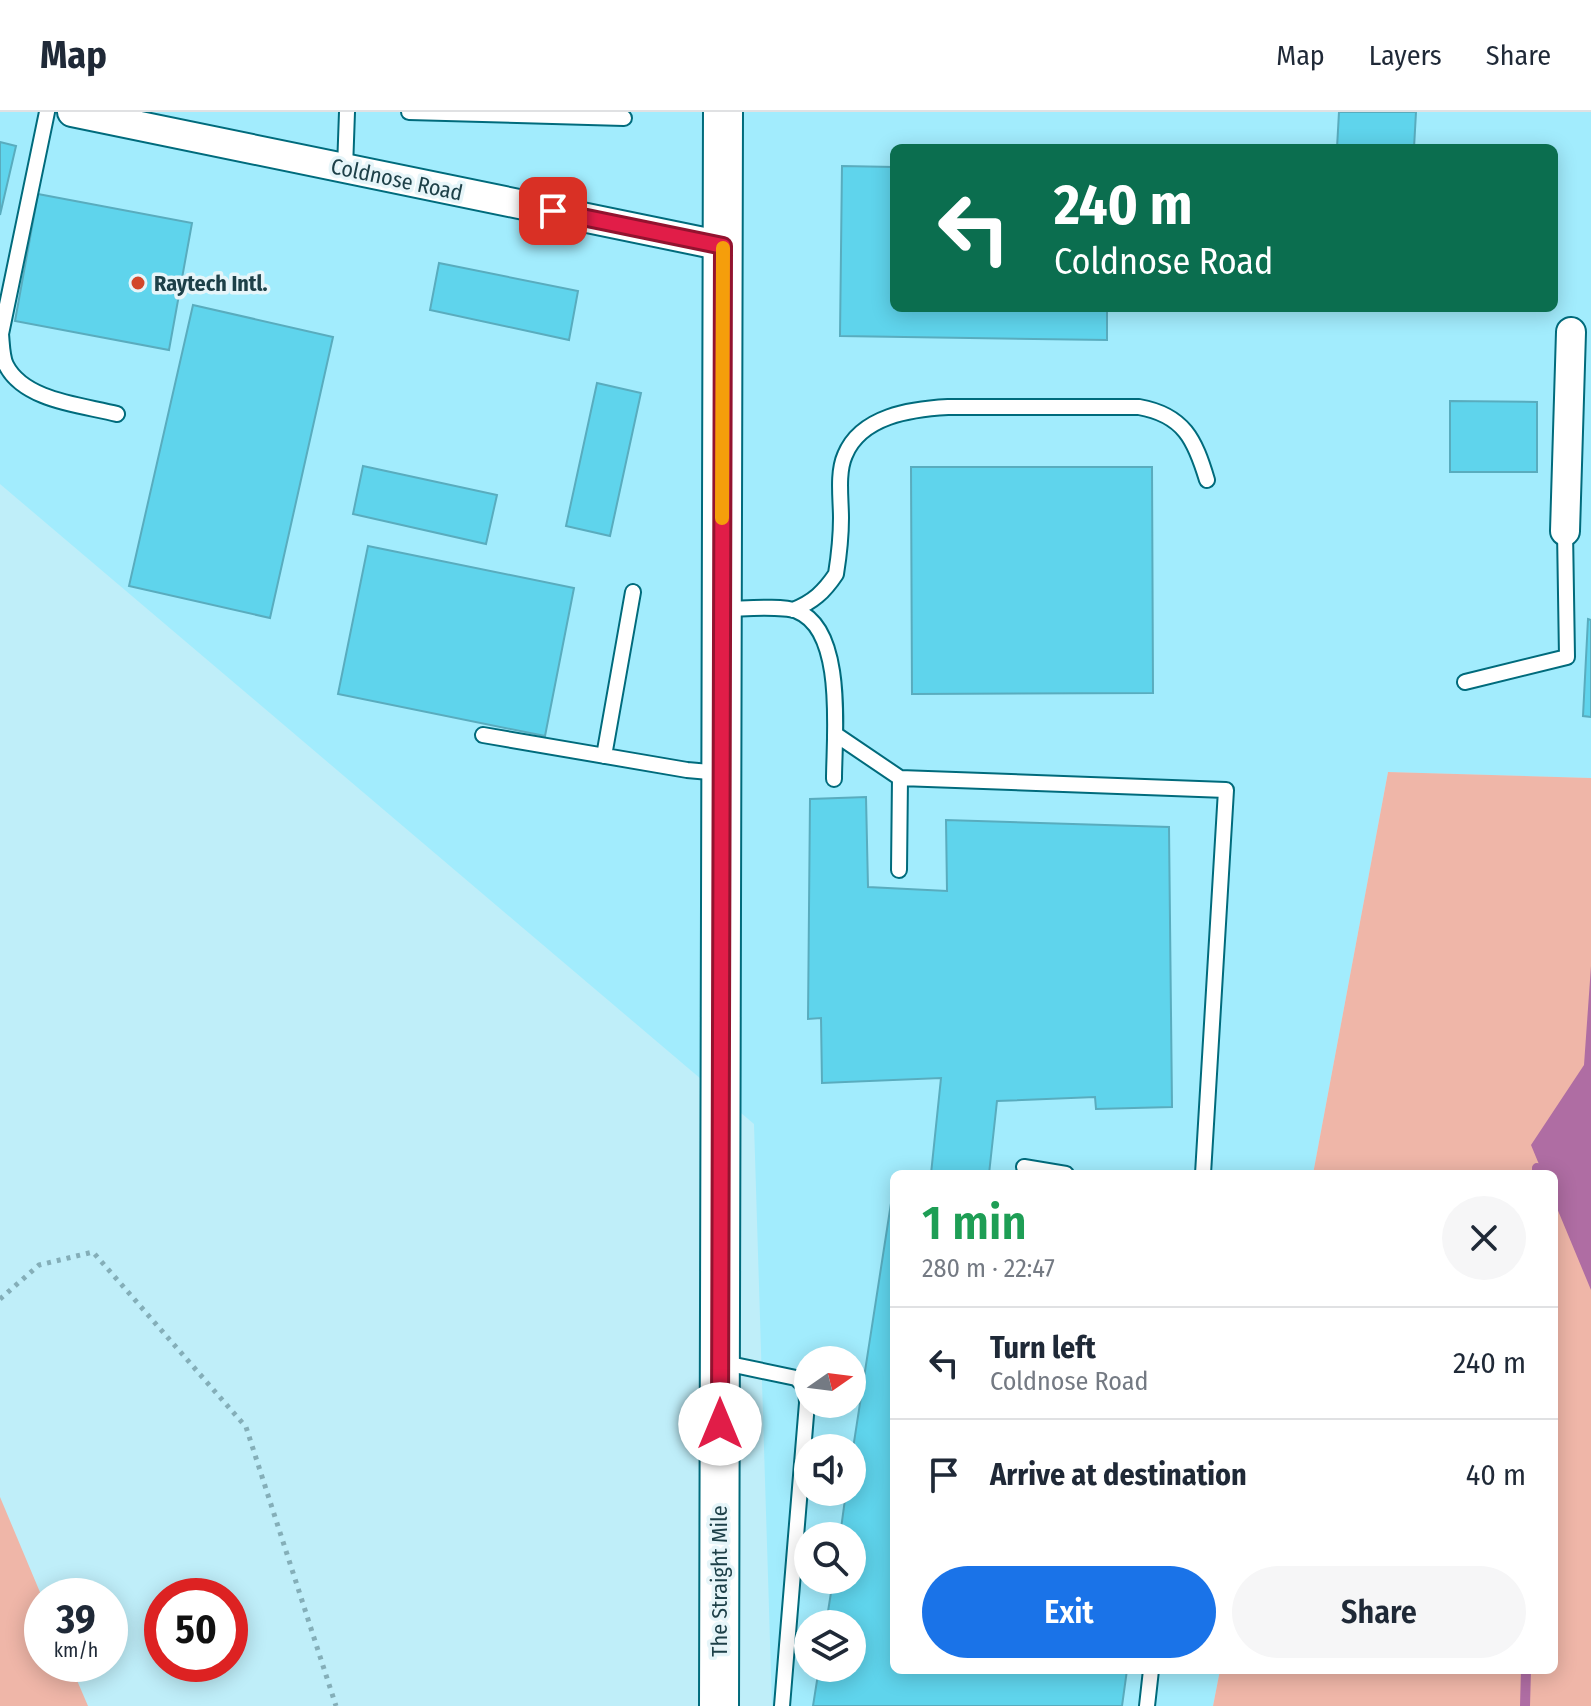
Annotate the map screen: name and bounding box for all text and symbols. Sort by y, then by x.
text: Map [40,32,107,78]
text: Map [1276,39,1325,72]
text: Layers [1369,39,1442,72]
text: Share [1486,39,1551,72]
street label: Coldnose Road [329,152,465,207]
text: 240 m [1054,172,1193,239]
icon: left [922,176,1026,280]
pin [519,177,587,245]
icon: arrive [531,189,575,233]
text: Coldnose Road [1054,240,1273,284]
place label: Raytech Intl. [154,270,268,297]
marker: Raytech Intl. [129,274,147,292]
text: 1 min [922,1194,1027,1252]
button: close [1442,1196,1526,1280]
text: 280 m · 22:47 [922,1253,1055,1284]
text: Turn left [990,1330,1096,1366]
icon: left [922,1341,966,1385]
text: 240 m [1453,1345,1526,1381]
north arrow [794,1346,866,1418]
map controls [794,1346,866,1682]
text: Coldnose Road [990,1366,1148,1397]
position arrow [678,1382,762,1466]
button: sound [794,1434,866,1506]
icon: arrive [922,1453,966,1497]
text: Arrive at destination [990,1457,1247,1493]
text: 40 m [1466,1457,1526,1493]
street label: The Straight Mile [706,1505,733,1657]
button: search [794,1522,866,1594]
button: Exit [922,1566,1216,1658]
button: Share [1232,1566,1526,1658]
speed limit sign: 50 [144,1578,248,1682]
text: 39 [56,1596,96,1644]
button: layers [794,1610,866,1682]
text: km/h [54,1638,98,1662]

